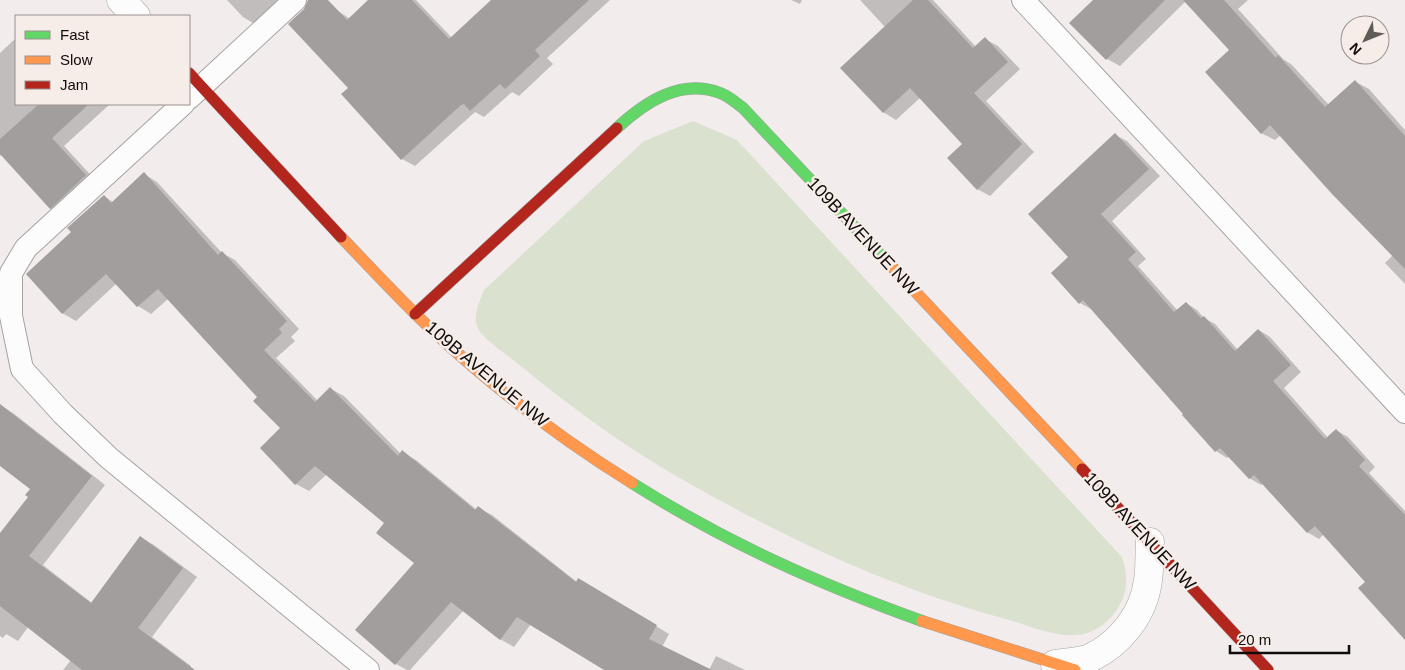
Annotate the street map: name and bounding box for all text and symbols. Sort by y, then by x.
legend [15,15,190,105]
north arrow [1340,15,1390,65]
text: Fast [60,26,90,43]
text: N [1346,40,1365,58]
text: Slow [60,51,93,68]
text: Jam [60,76,88,93]
street label: 109B AVENUE NW [803,173,923,299]
street label: 109B AVENUE NW [422,317,552,431]
street label: 109B AVENUE NW [1080,468,1200,594]
scale bar [1230,622,1349,654]
text: 20 m [1238,631,1271,648]

